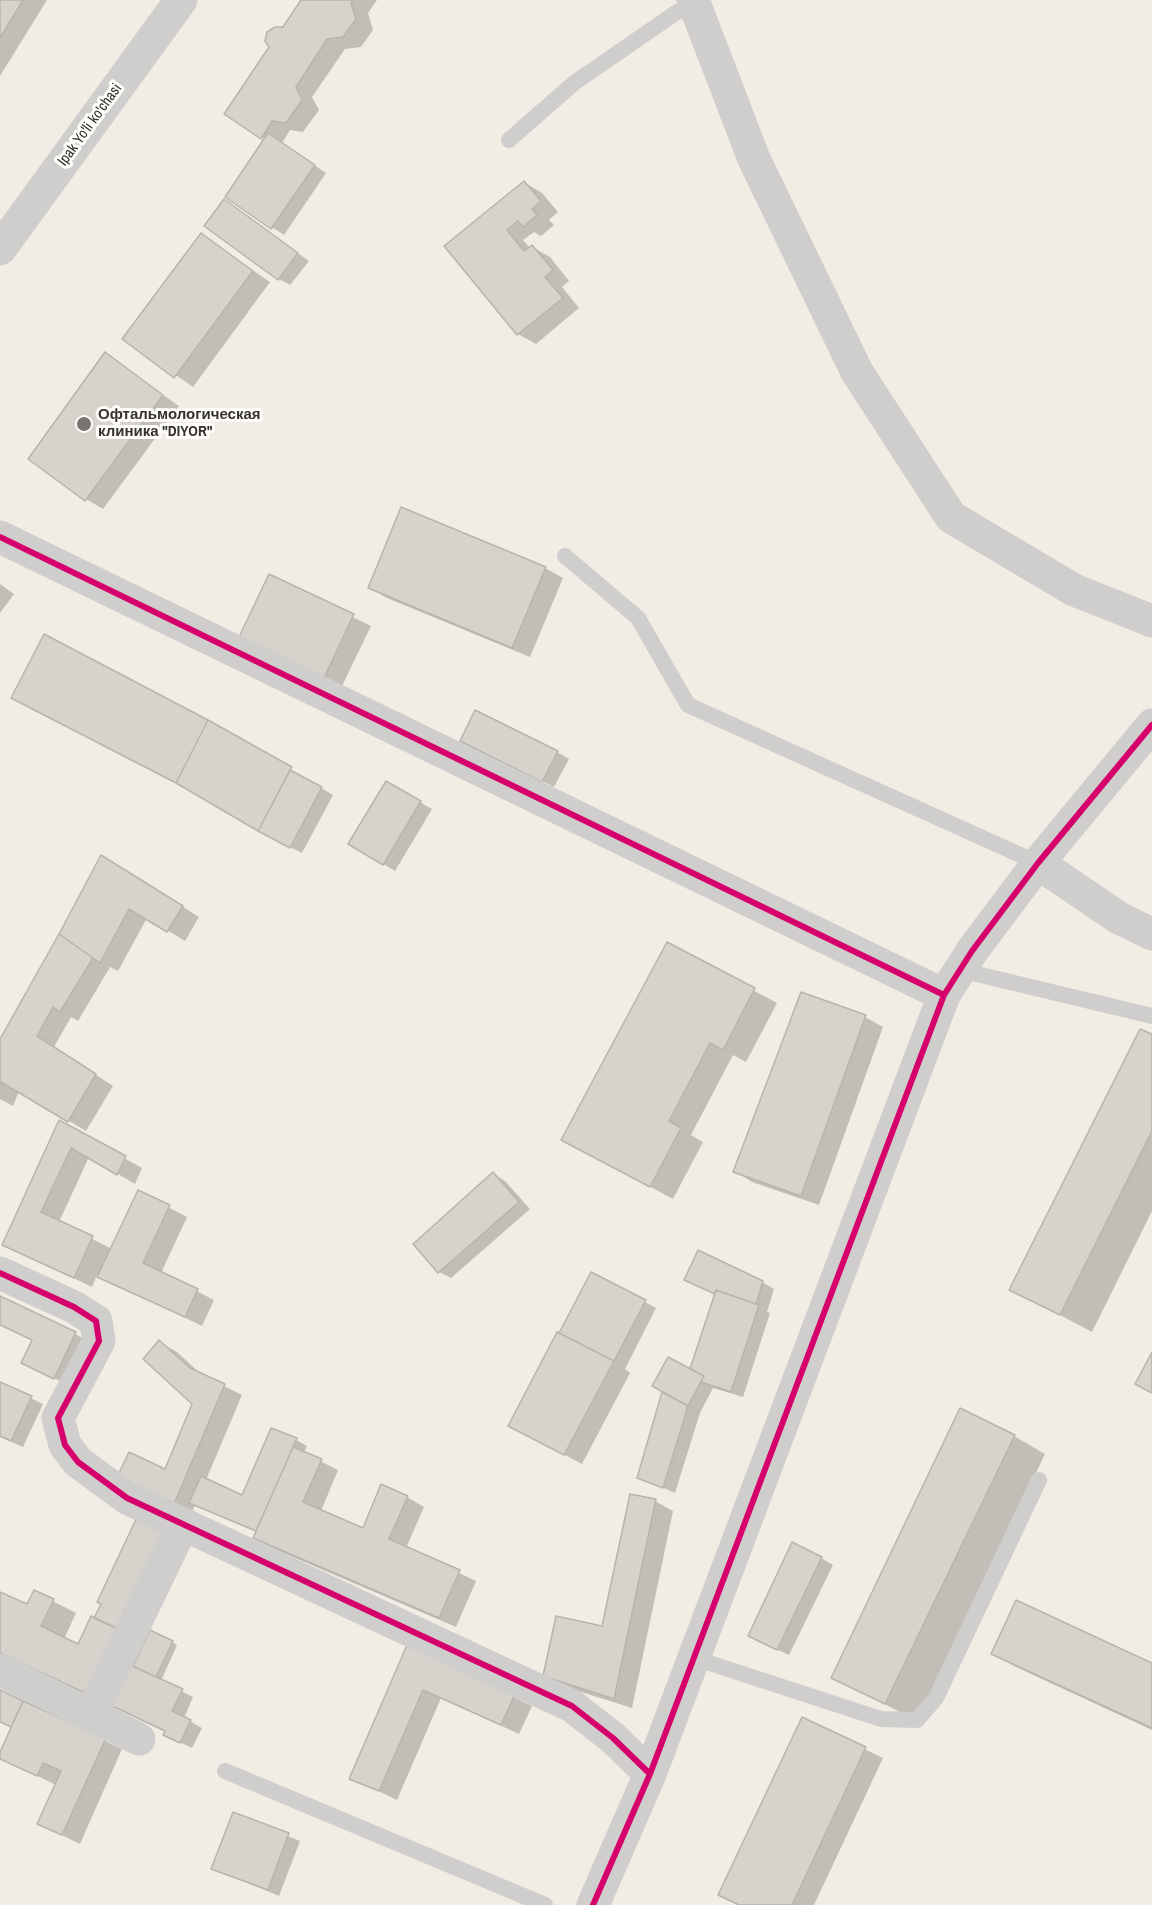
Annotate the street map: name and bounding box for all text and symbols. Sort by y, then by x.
street label: Ipak Yo'li ko'chasi [54,80,126,170]
place label: Офтальмологическая клиника "DIYOR" [98,406,260,441]
marker: Офтальмологическая клиника "DIYOR" [75,415,93,433]

